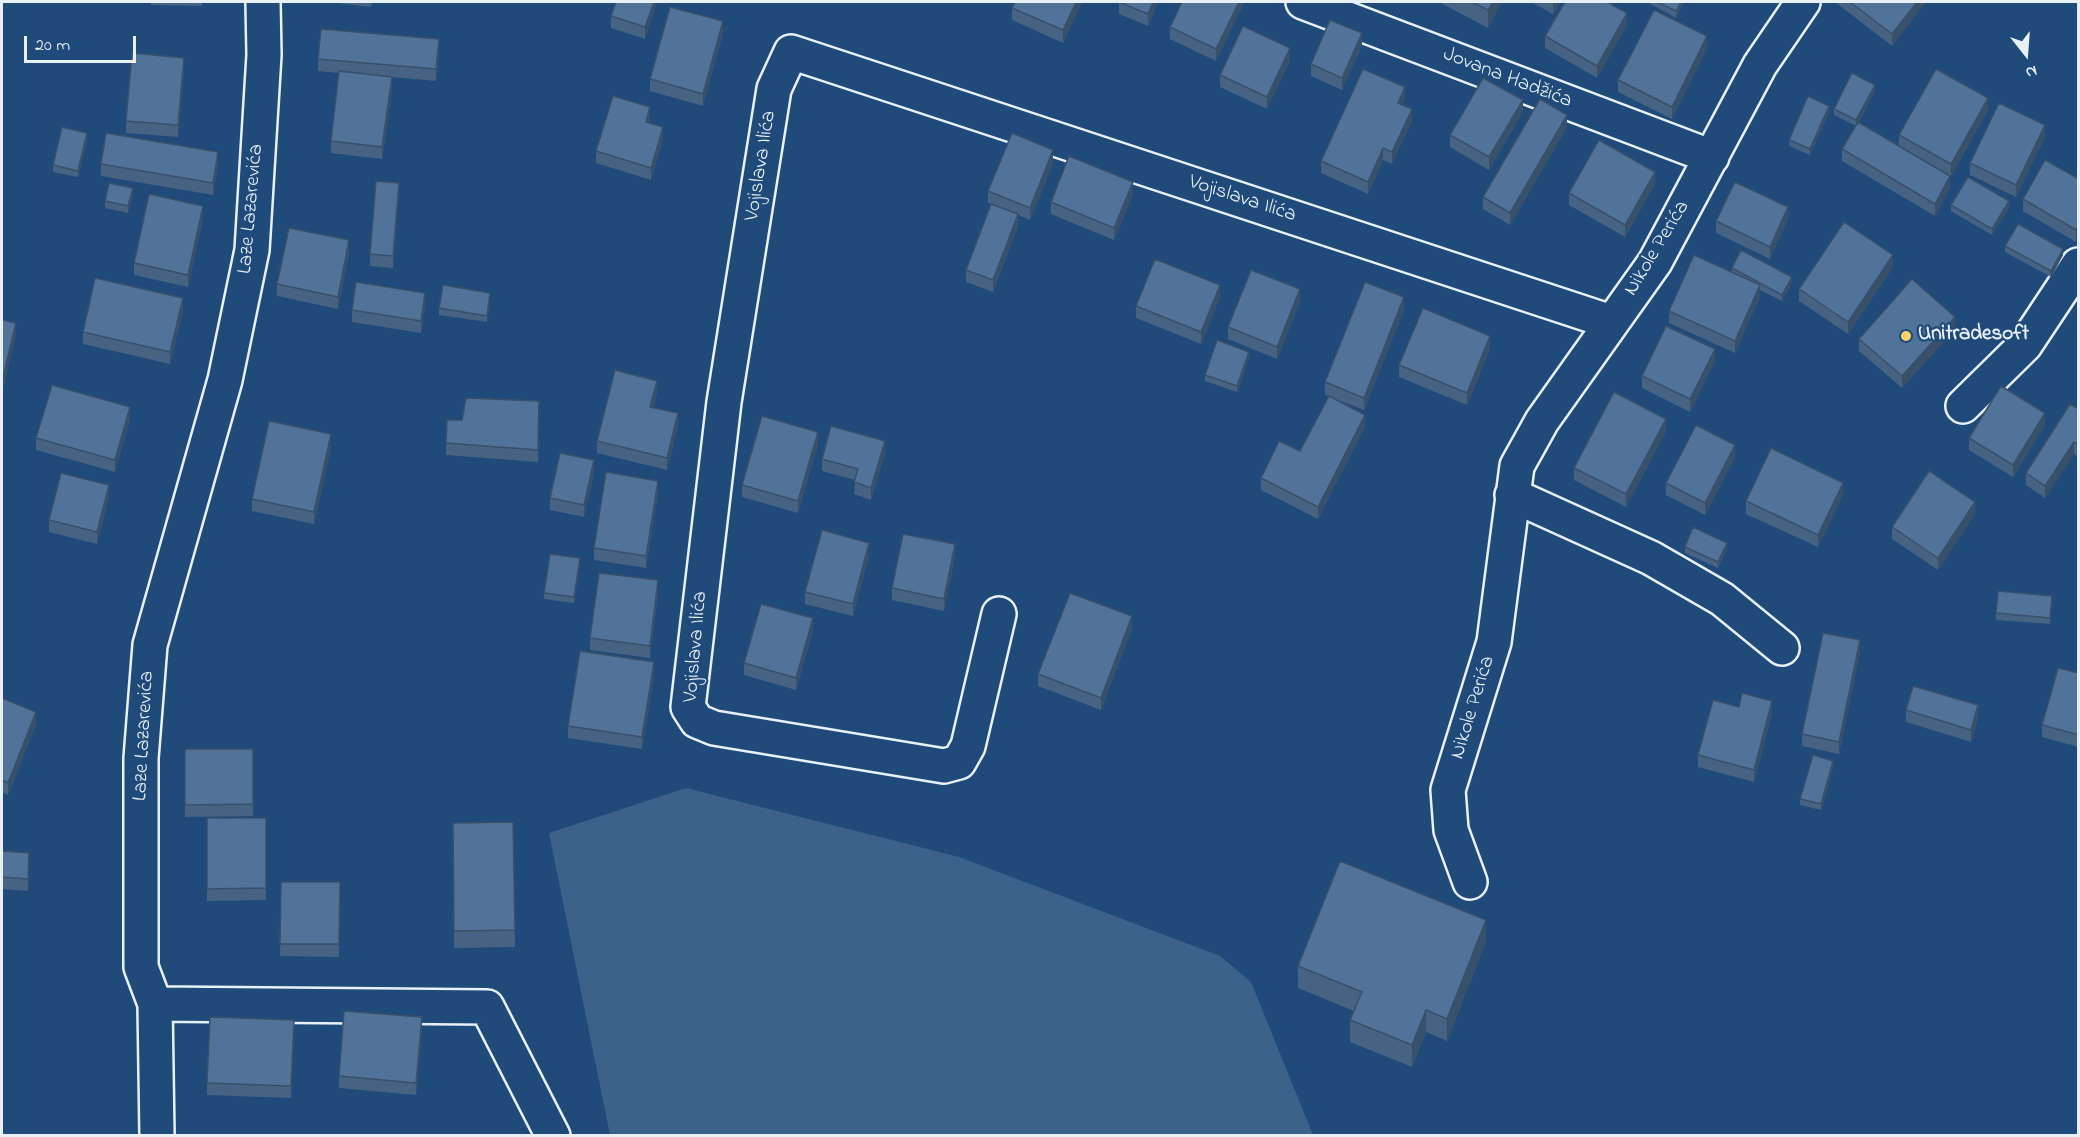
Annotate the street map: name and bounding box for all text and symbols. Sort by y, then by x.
scale bar [27,24,140,62]
north arrow [1996,24,2056,84]
text: 20 m [35,33,70,59]
street label: Jovana Hadžića [1439,43,1575,115]
text: N [2023,58,2040,84]
street label: Vojislava Ilića [741,109,783,223]
street label: Laze Lazarevića [234,143,270,275]
street label: Vojislava Ilića [1185,171,1299,229]
street label: Nikole Perića [1620,197,1696,301]
place label: Unitradesoft [1918,323,2029,349]
marker: Unitradesoft [1899,329,1913,343]
street label: Vojislava Ilića [680,590,714,704]
street label: Nikole Perića [1446,653,1502,763]
street label: Laze Lazarevića [129,670,161,802]

